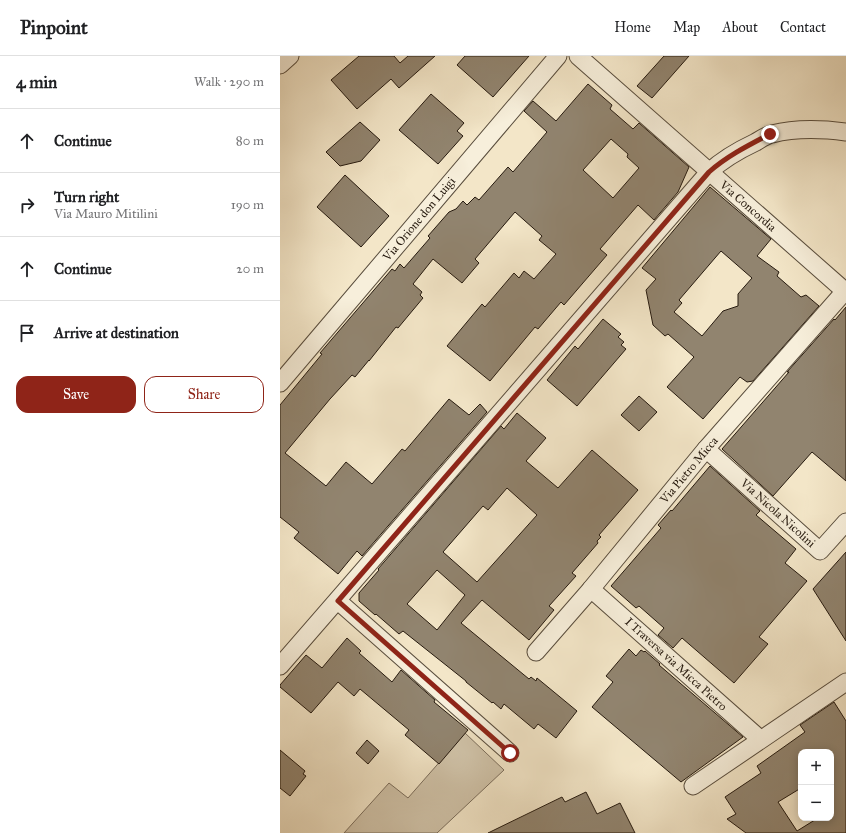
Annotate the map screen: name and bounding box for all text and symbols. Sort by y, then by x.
text: Pinpoint [20,16,88,39]
text: Home [614,19,651,36]
text: Map [673,19,700,36]
text: About [722,19,758,36]
text: Contact [780,19,826,36]
text: 4 min [16,72,57,93]
text: Walk · 290 m [194,74,264,90]
route end [761,125,779,143]
icon: ahead [16,130,38,152]
text: Continue [54,132,112,150]
text: 80 m [236,133,264,149]
street label: Via Orione don Luigi [379,174,459,265]
street label: Via Concordia [716,177,780,235]
text: Turn right [54,188,119,206]
icon: right [16,194,38,216]
text: 190 m [231,197,264,213]
text: Via Mauro Mitilini [54,206,158,222]
icon: ahead [16,258,38,280]
text: Continue [54,260,112,278]
text: 20 m [236,261,264,277]
icon: arrive [16,322,38,344]
text: Arrive at destination [54,324,179,342]
button: Save [16,376,136,413]
button: Share [144,376,264,413]
street label: Via Pietro Micca [656,433,722,507]
street label: Via Nicola Nicolini [737,475,819,551]
street label: I Traversa via Micca Pietro [622,615,730,713]
route start [501,744,519,762]
map controls [798,749,834,821]
button: + [798,749,834,785]
button: − [798,785,834,821]

